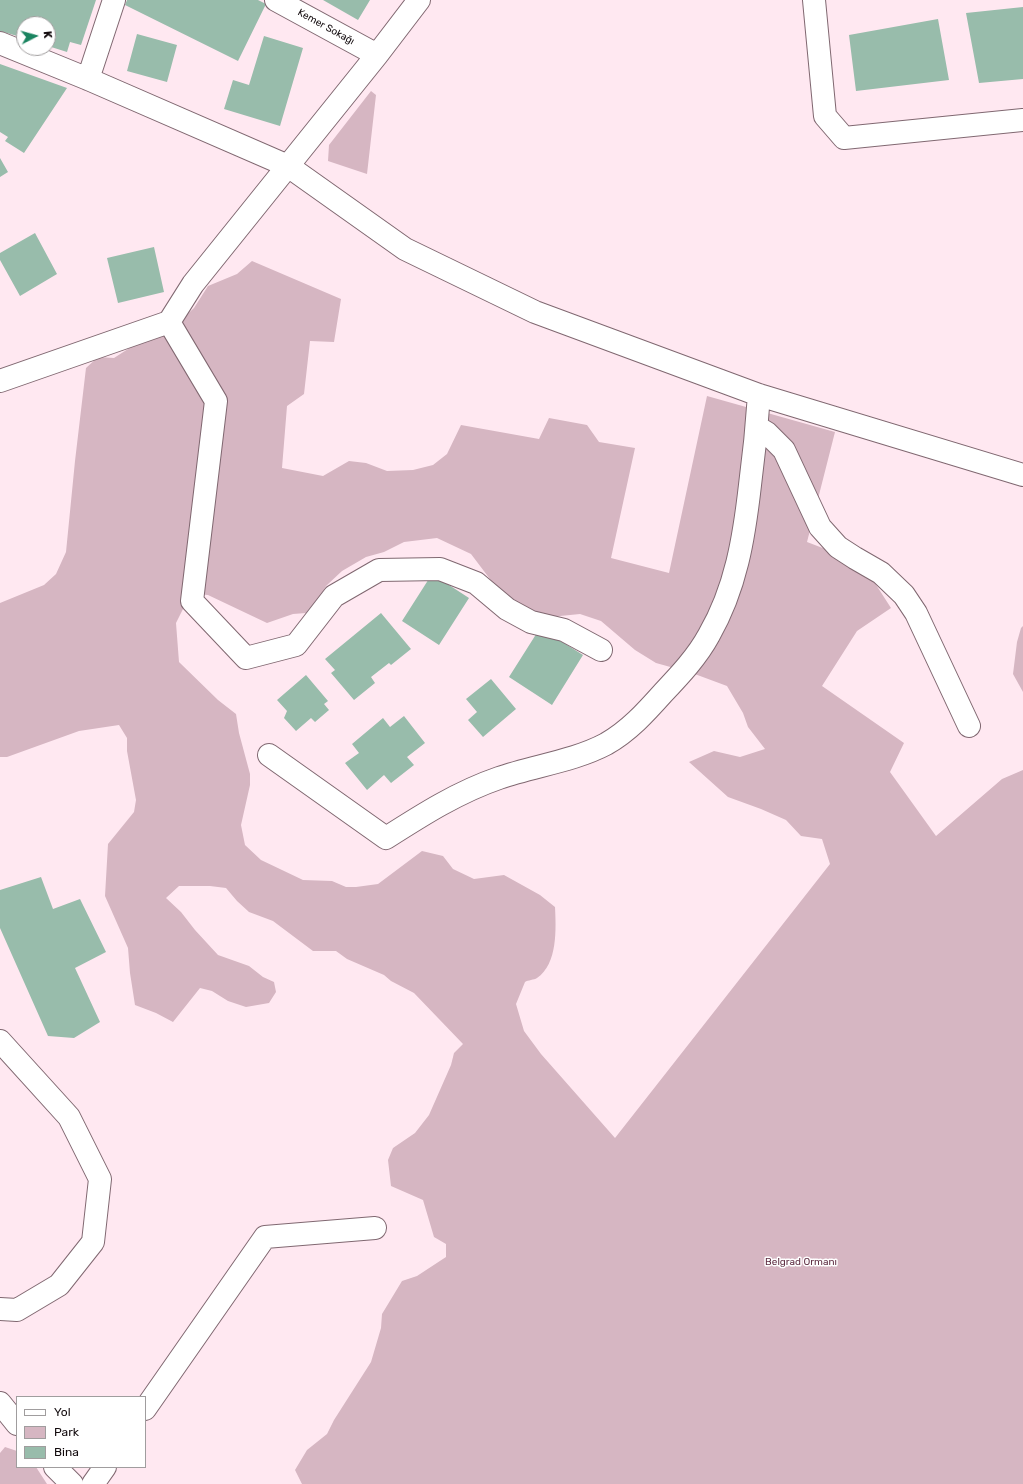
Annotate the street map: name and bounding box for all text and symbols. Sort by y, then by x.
street label: Kemer Sokağı [296,6,356,48]
north arrow [16,16,56,56]
text: K [41,30,54,39]
park label: Belgrad Ormanı [765,1256,837,1268]
legend [16,1396,146,1468]
text: Yol [54,1405,71,1419]
text: Park [54,1425,79,1439]
text: Bina [54,1445,79,1459]

